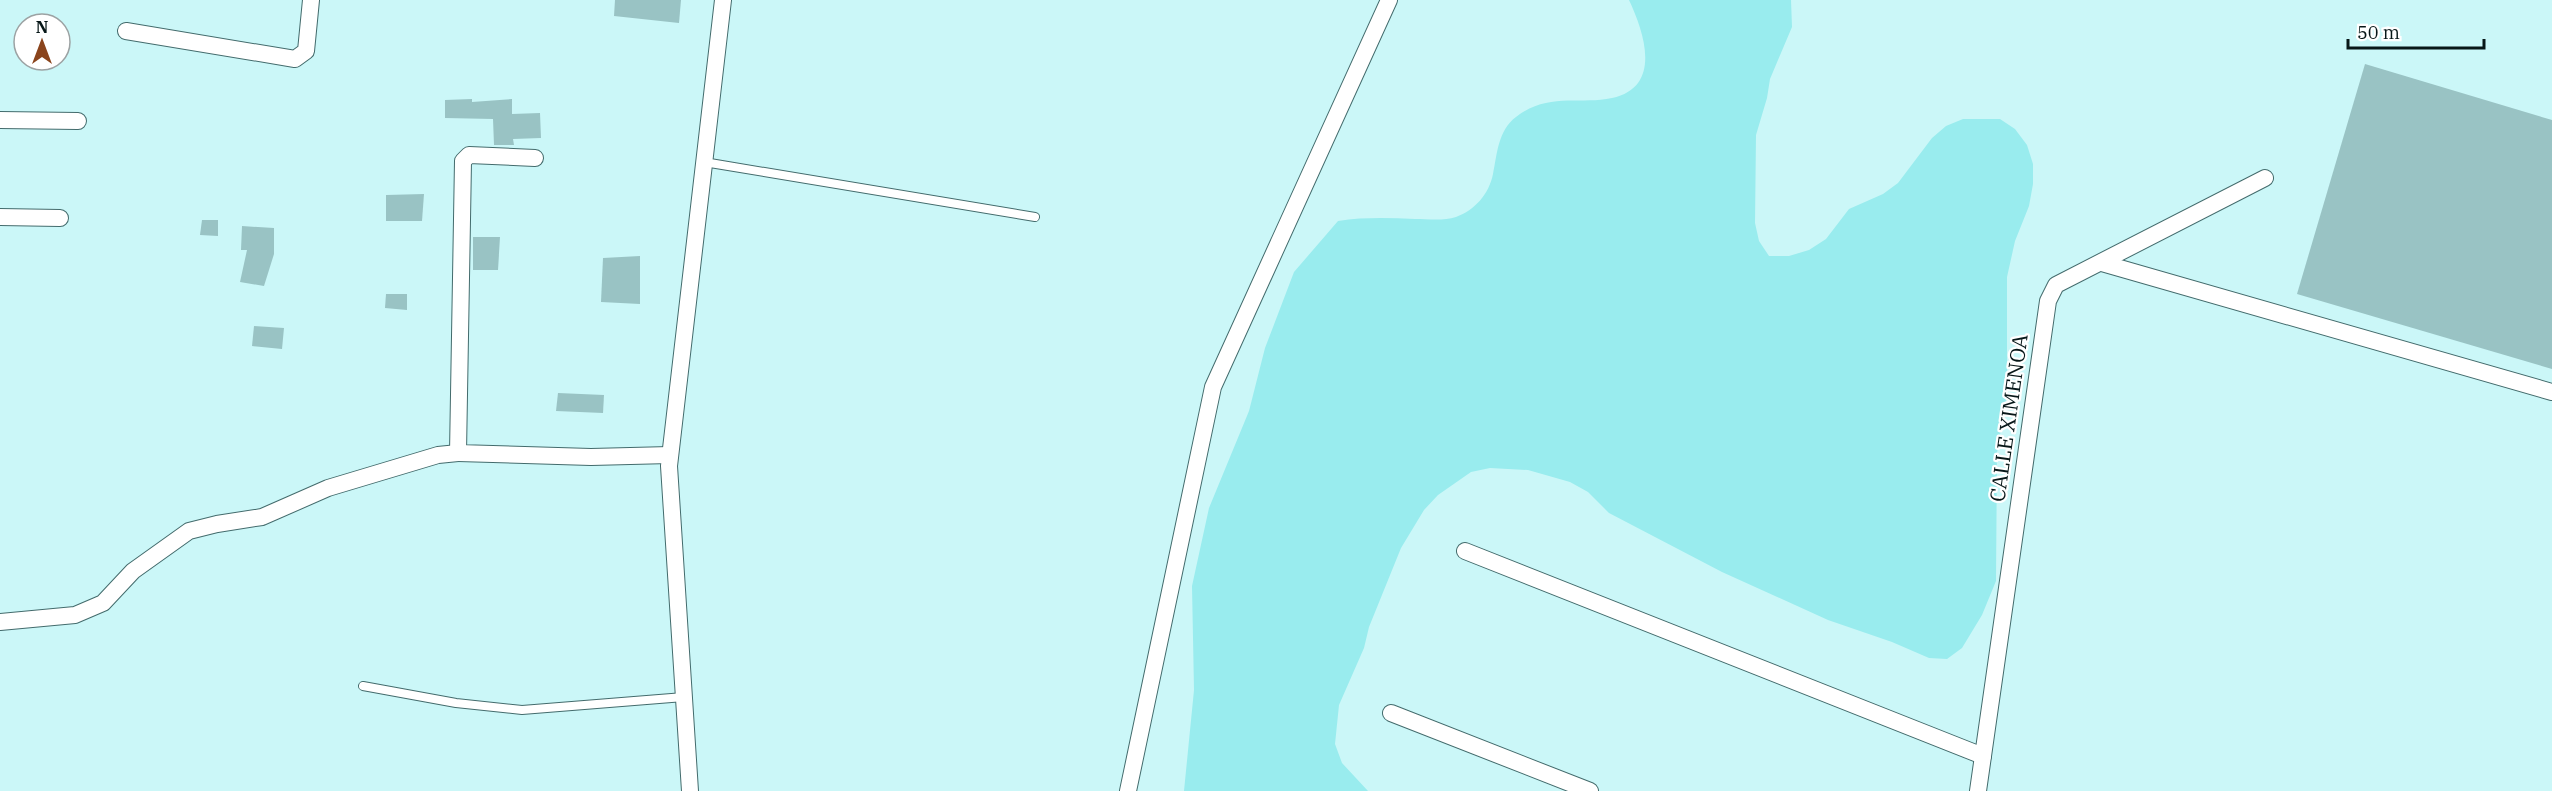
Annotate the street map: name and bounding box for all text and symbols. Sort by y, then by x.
north arrow [12,12,72,72]
scale bar [2348,12,2484,50]
text: N [36,17,48,37]
text: 50 m [2357,21,2400,44]
street label: CALLE XIMENOA [1982,331,2034,504]

